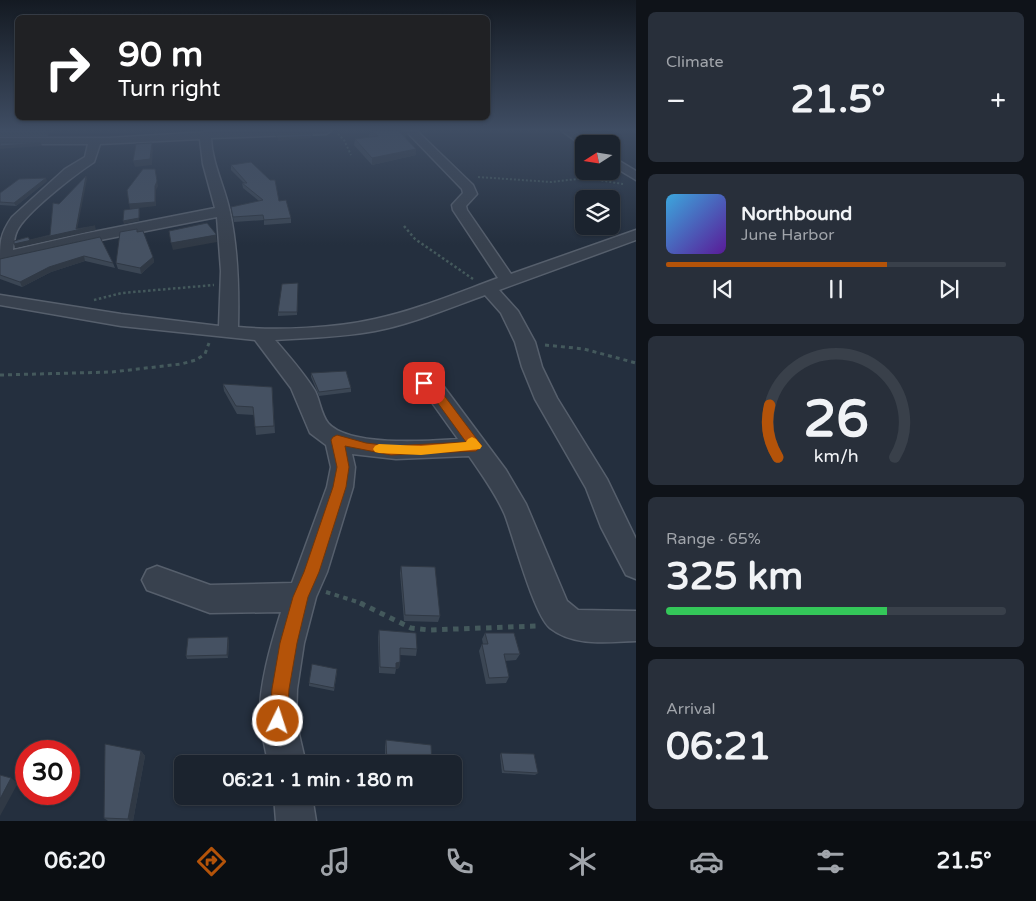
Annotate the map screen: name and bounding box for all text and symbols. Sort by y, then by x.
text: 90 m [118,34,203,76]
icon: right [35,35,100,100]
text: Climate [666,52,724,72]
text: Turn right [118,76,220,102]
text: 21.5° [791,77,886,123]
text: − [666,84,686,118]
text: + [990,84,1006,118]
north arrow [575,135,620,180]
map controls [575,135,620,235]
button: layers [575,190,620,235]
text: Northbound [741,203,852,225]
text: June Harbor [741,225,834,245]
icon: previous [709,275,737,303]
icon: pause [822,275,850,303]
icon: next [935,275,963,303]
pin [403,362,445,404]
icon: arrive [410,369,438,397]
text: 26 [803,388,869,451]
text: km/h [814,446,858,467]
text: Range · 65% [666,529,761,549]
text: 325 km [666,554,803,600]
position arrow [251,694,303,746]
text: Arrival [666,699,715,719]
text: 06:21 [666,724,771,770]
speed limit sign: 30 [15,740,80,805]
text: 06:21 · 1 min · 180 m [222,769,414,791]
icon: directions [194,844,229,879]
icon: music [318,844,353,879]
icon: phone [442,844,477,879]
icon: climate [565,844,600,879]
icon: car [689,844,724,879]
icon: filters [813,844,848,879]
text: 06:20 [44,848,105,874]
text: 21.5° [936,848,992,874]

